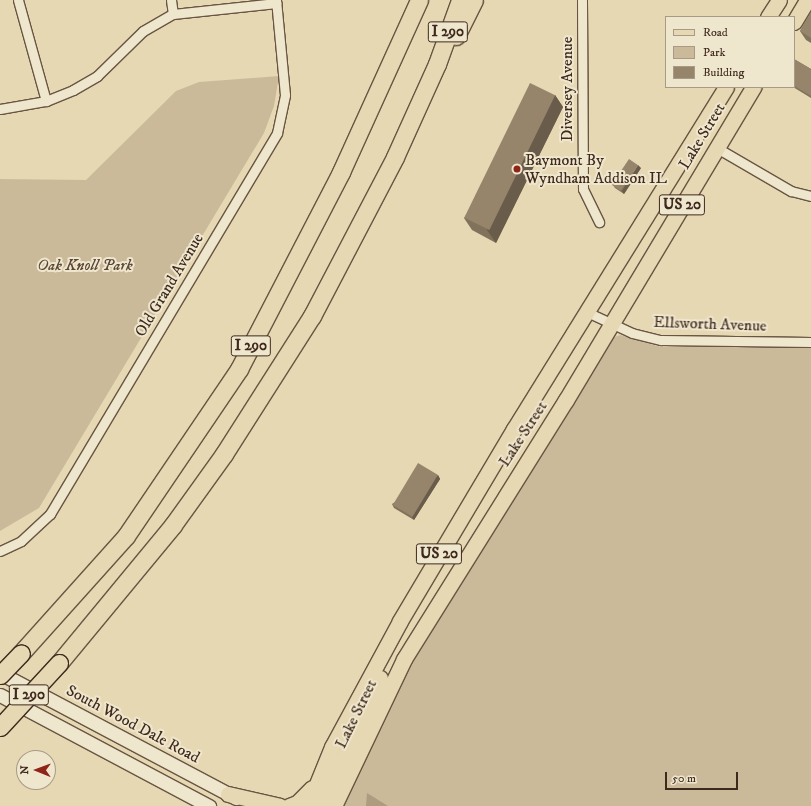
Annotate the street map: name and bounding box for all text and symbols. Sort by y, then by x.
legend [665,16,795,88]
road number: I 290 [427,19,469,45]
text: Road [703,25,728,40]
street label: Diversey Avenue [557,37,577,141]
text: Park [703,45,725,60]
text: Building [703,65,744,80]
street label: Lake Street [675,99,729,173]
place label: Baymont By Wyndham Addison IL [525,150,667,188]
marker: Baymont By Wyndham Addison IL [512,164,522,174]
road number: US 20 [658,192,706,218]
street label: Old Grand Avenue [131,230,207,340]
park label: Oak Knoll Park [37,255,133,275]
street label: Ellsworth Avenue [653,312,767,336]
road number: I 290 [230,333,272,359]
street label: Lake Street [495,398,551,470]
road number: US 20 [415,541,463,567]
street label: Lake Street [331,677,381,751]
street label: South Wood Dale Road [63,681,203,767]
road number: I 290 [8,682,50,708]
north arrow [16,750,56,790]
scale bar [667,764,740,790]
text: N [18,765,32,774]
text: 50 m [672,771,696,786]

